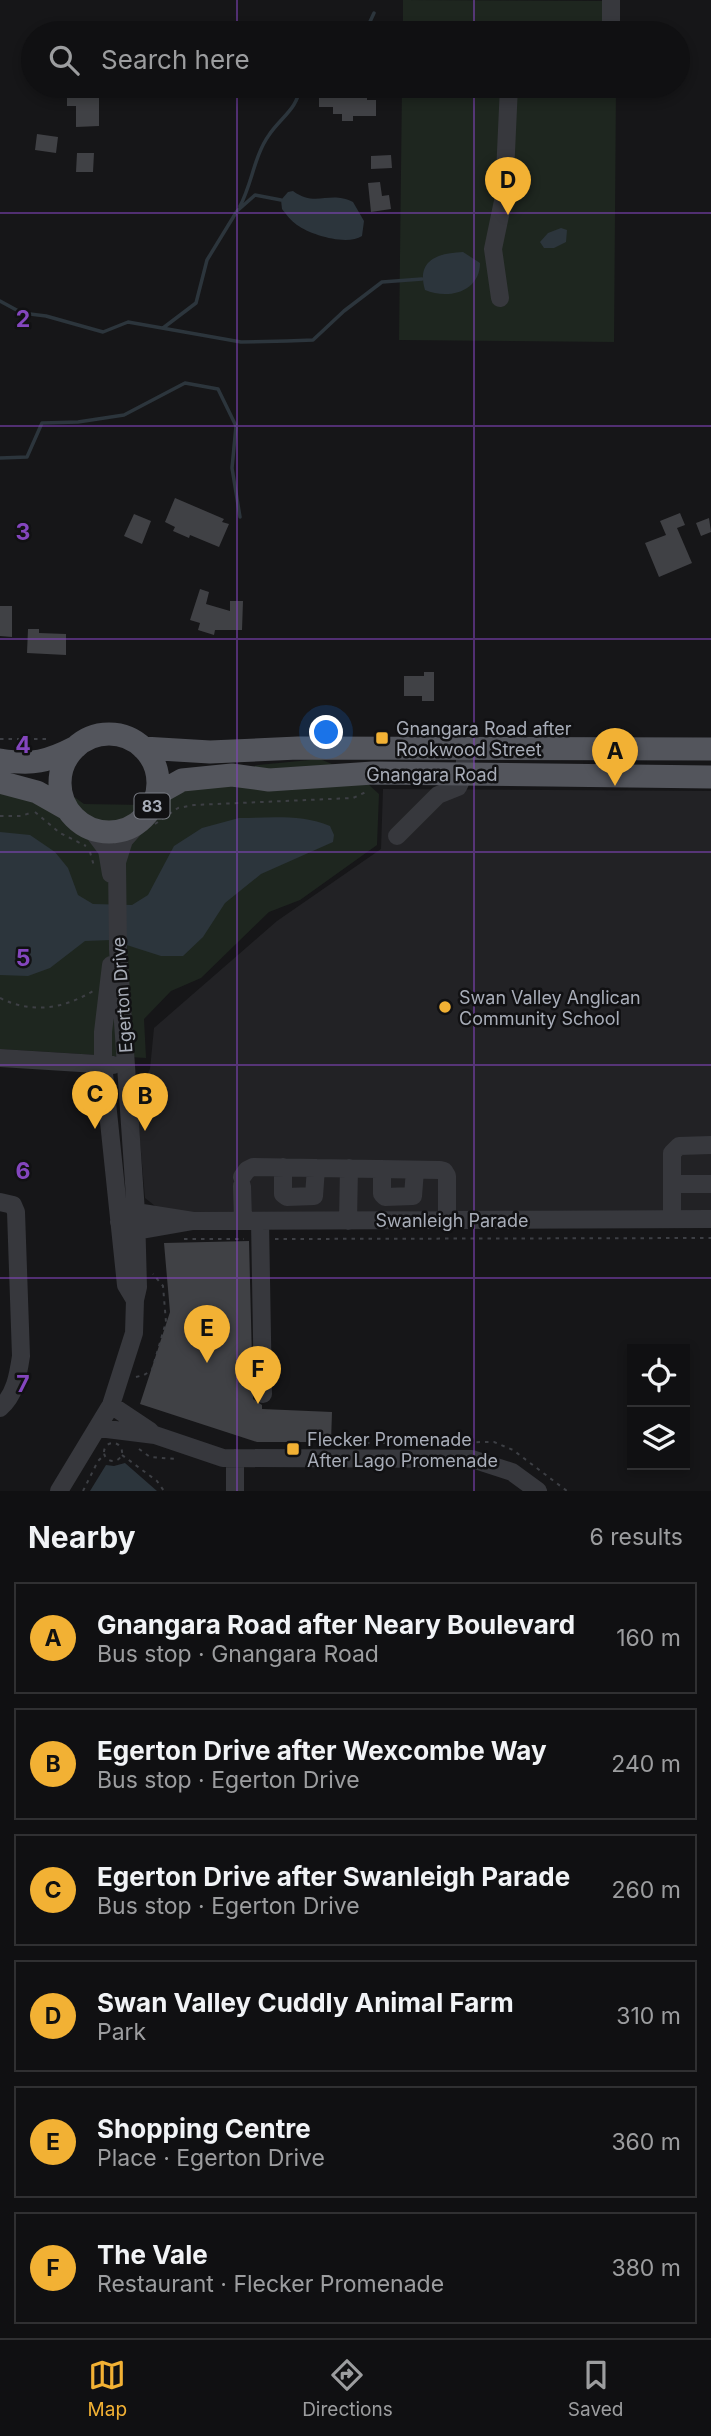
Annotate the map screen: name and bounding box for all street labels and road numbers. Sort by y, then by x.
street label: Gnangara Road [366,764,498,785]
road number: 83 [134,793,170,818]
street label: Egerton Drive [107,936,137,1054]
street label: Swanleigh Parade [376,1210,528,1231]

